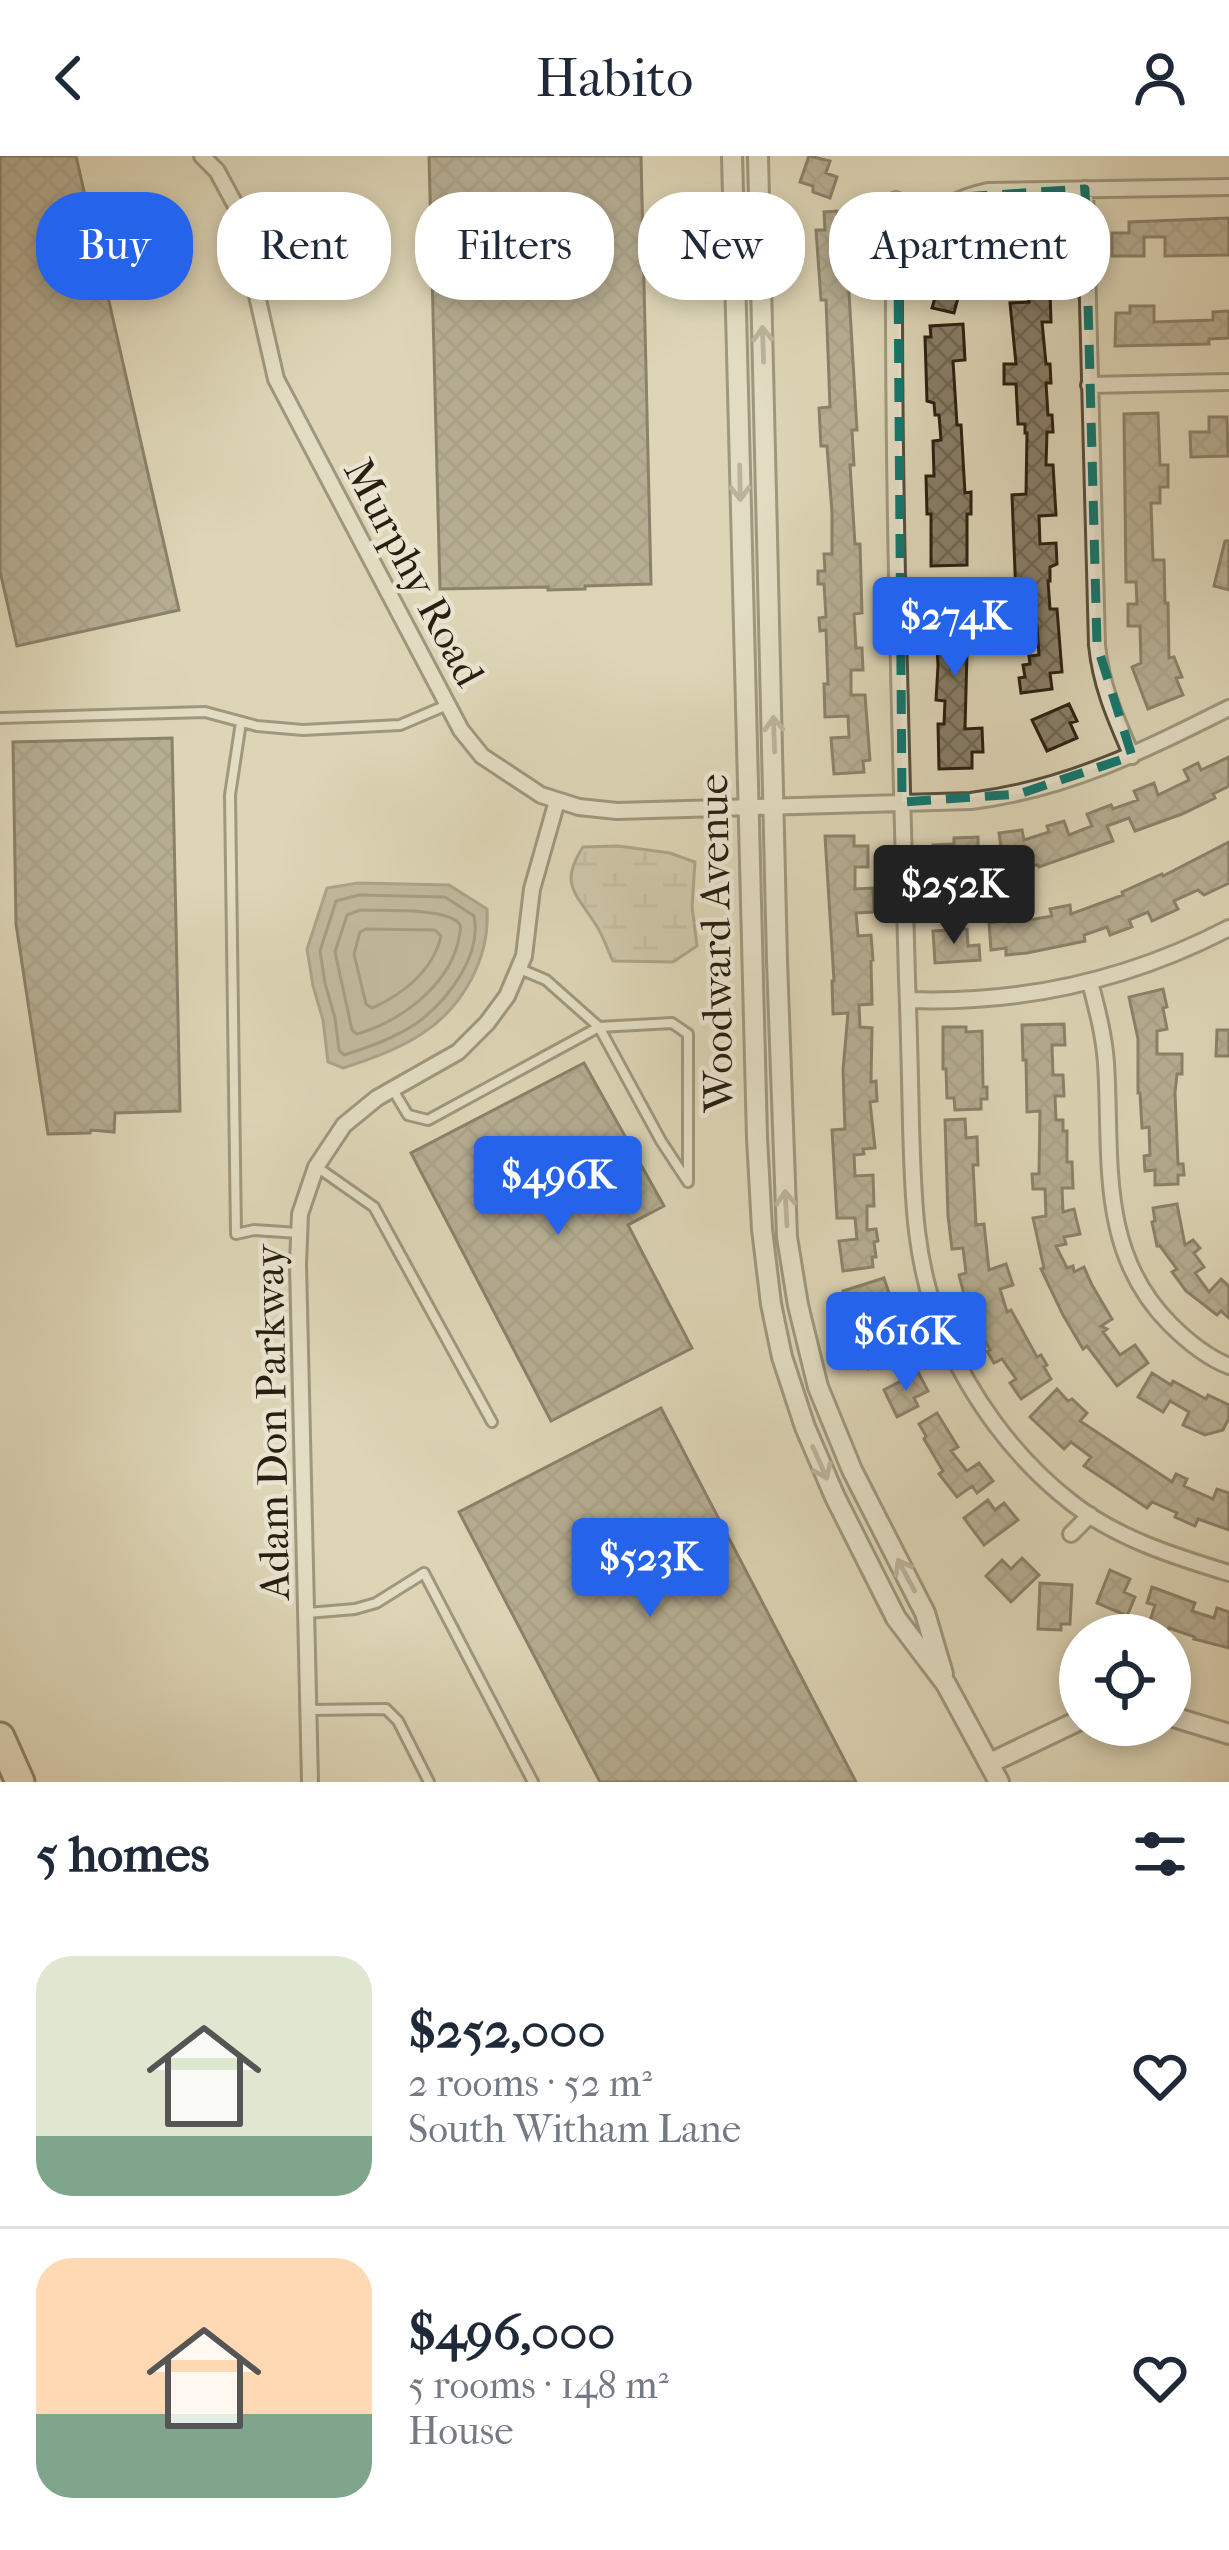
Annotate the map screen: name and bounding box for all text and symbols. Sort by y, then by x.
icon: back [36,45,102,111]
icon: person [1127,45,1193,111]
text: Habito [536,47,693,110]
chip: Buy [36,192,193,300]
chip: Rent [217,192,391,300]
chip: Filters [415,192,614,300]
chip: New [638,192,805,300]
chip: Apartment [829,192,1110,300]
one-way arrow [752,325,775,364]
street label: Murphy Road [333,451,495,696]
one-way arrow [729,463,752,502]
pin: $274K [871,577,1039,679]
text: $274K [900,593,1010,639]
one-way arrow [762,715,785,754]
street label: Woodward Avenue [689,773,744,1114]
pin: $252K [870,845,1038,947]
text: $252K [901,861,1007,907]
pin: $496K [474,1136,642,1238]
text: $496K [501,1152,615,1198]
one-way arrow [774,1189,797,1228]
street label: Adam Don Parkway [245,1242,300,1602]
pin: $616K [822,1292,990,1394]
text: $616K [853,1308,959,1354]
one-way arrow [810,1444,832,1480]
pin: $523K [566,1518,734,1620]
text: $523K [599,1534,701,1580]
one-way arrow [893,1557,916,1593]
map controls [1059,1614,1191,1746]
button: locate [1059,1614,1191,1746]
icon: filters [1127,1821,1193,1887]
text: 5 homes [36,1824,209,1884]
text: $252,000 [408,2000,606,2060]
icon: home [132,2004,276,2148]
icon: heart [1127,2043,1193,2109]
text: 2 rooms · 52 m² [408,2060,652,2106]
text: South Witham Lane [408,2106,741,2152]
text: $496,000 [408,2302,616,2362]
icon: home [132,2306,276,2450]
icon: heart [1127,2345,1193,2411]
text: 5 rooms · 148 m² [408,2362,669,2408]
text: House [408,2408,514,2454]

